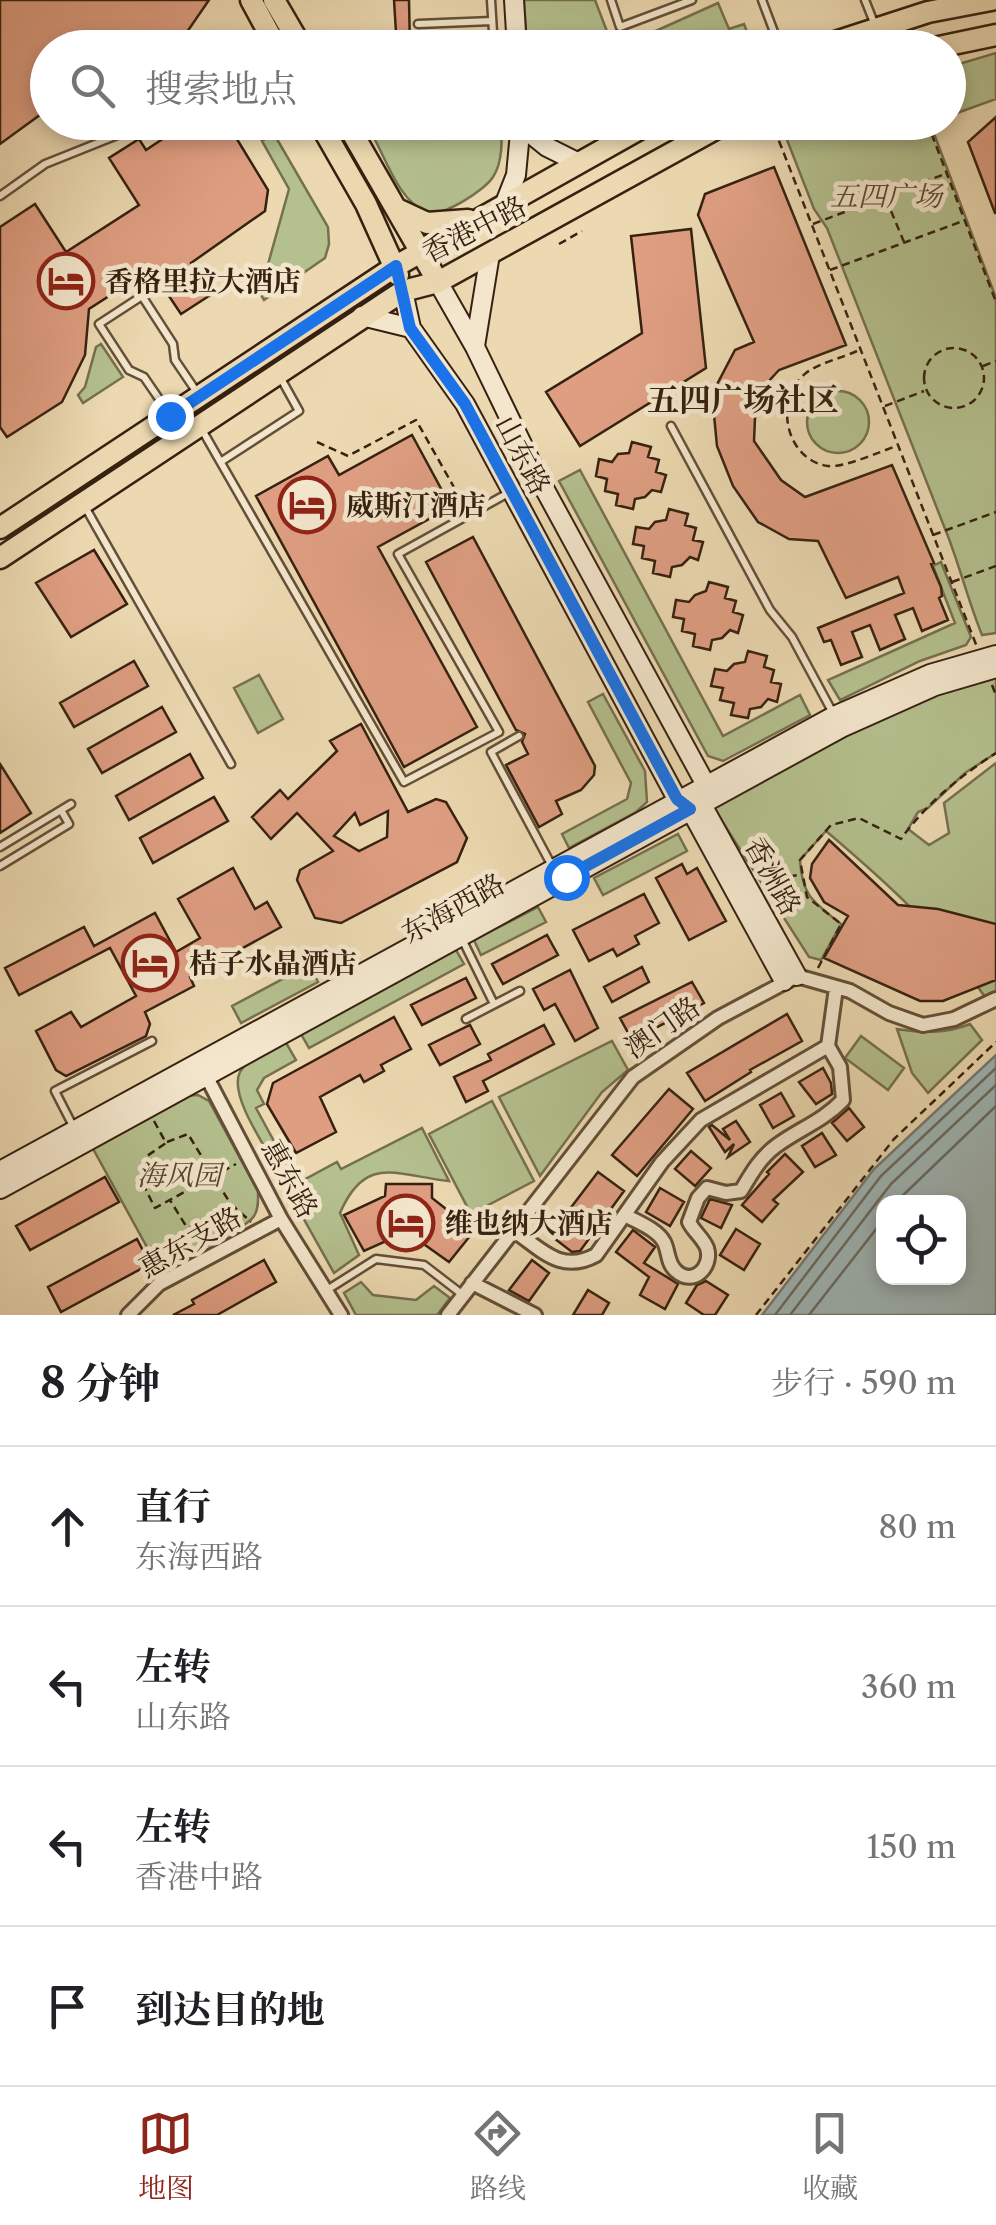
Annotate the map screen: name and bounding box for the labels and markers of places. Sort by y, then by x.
hotel icon: 香格里拉大酒店 [36,251,96,311]
place label: 香格里拉大酒店 [105,264,301,298]
hotel icon: 威斯汀酒店 [277,475,337,535]
place label: 威斯汀酒店 [346,488,486,522]
hotel icon: 桔子水晶酒店 [120,933,180,993]
place label: 桔子水晶酒店 [189,946,357,980]
hotel icon: 维也纳大酒店 [376,1193,436,1253]
place label: 维也纳大酒店 [445,1206,613,1240]

